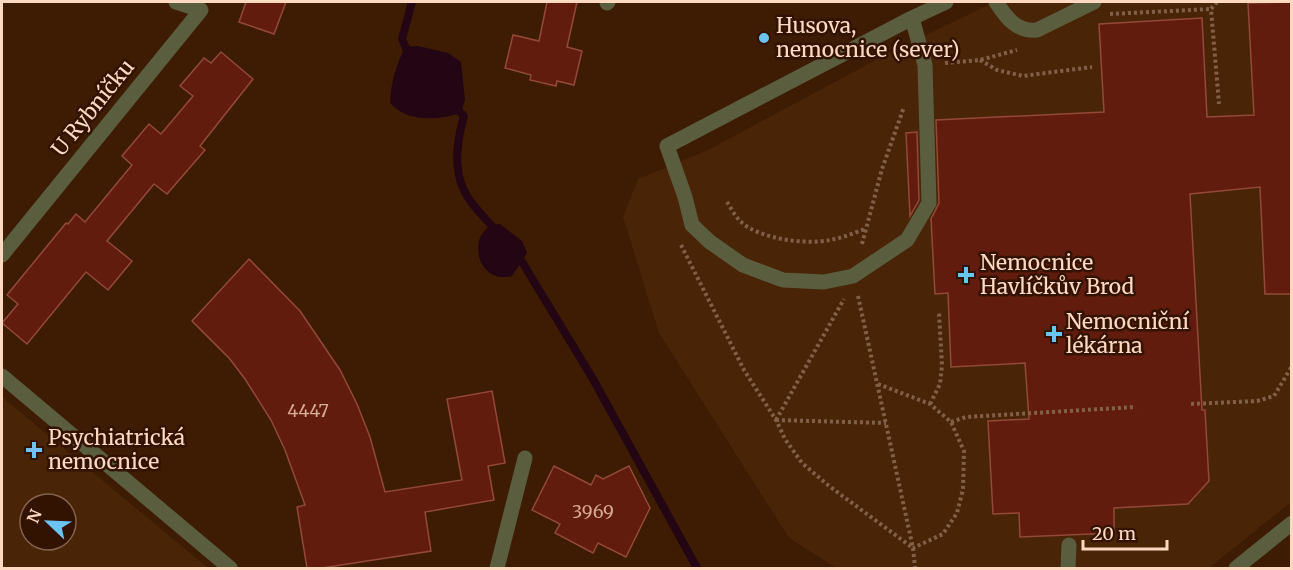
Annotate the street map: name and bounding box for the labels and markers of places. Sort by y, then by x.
place label: Husova, nemocnice (sever) [776,12,960,63]
marker: Husova, nemocnice (sever) [757,31,771,45]
place label: Nemocnice Havlíčkův Brod [980,249,1135,300]
marker: Nemocnice Havlíčkův Brod [957,266,975,284]
place label: Nemocniční lékárna [1066,308,1190,359]
marker: Nemocniční lékárna [1047,327,1061,341]
place label: Psychiatrická nemocnice [48,424,185,475]
marker: Psychiatrická nemocnice [25,441,43,459]

